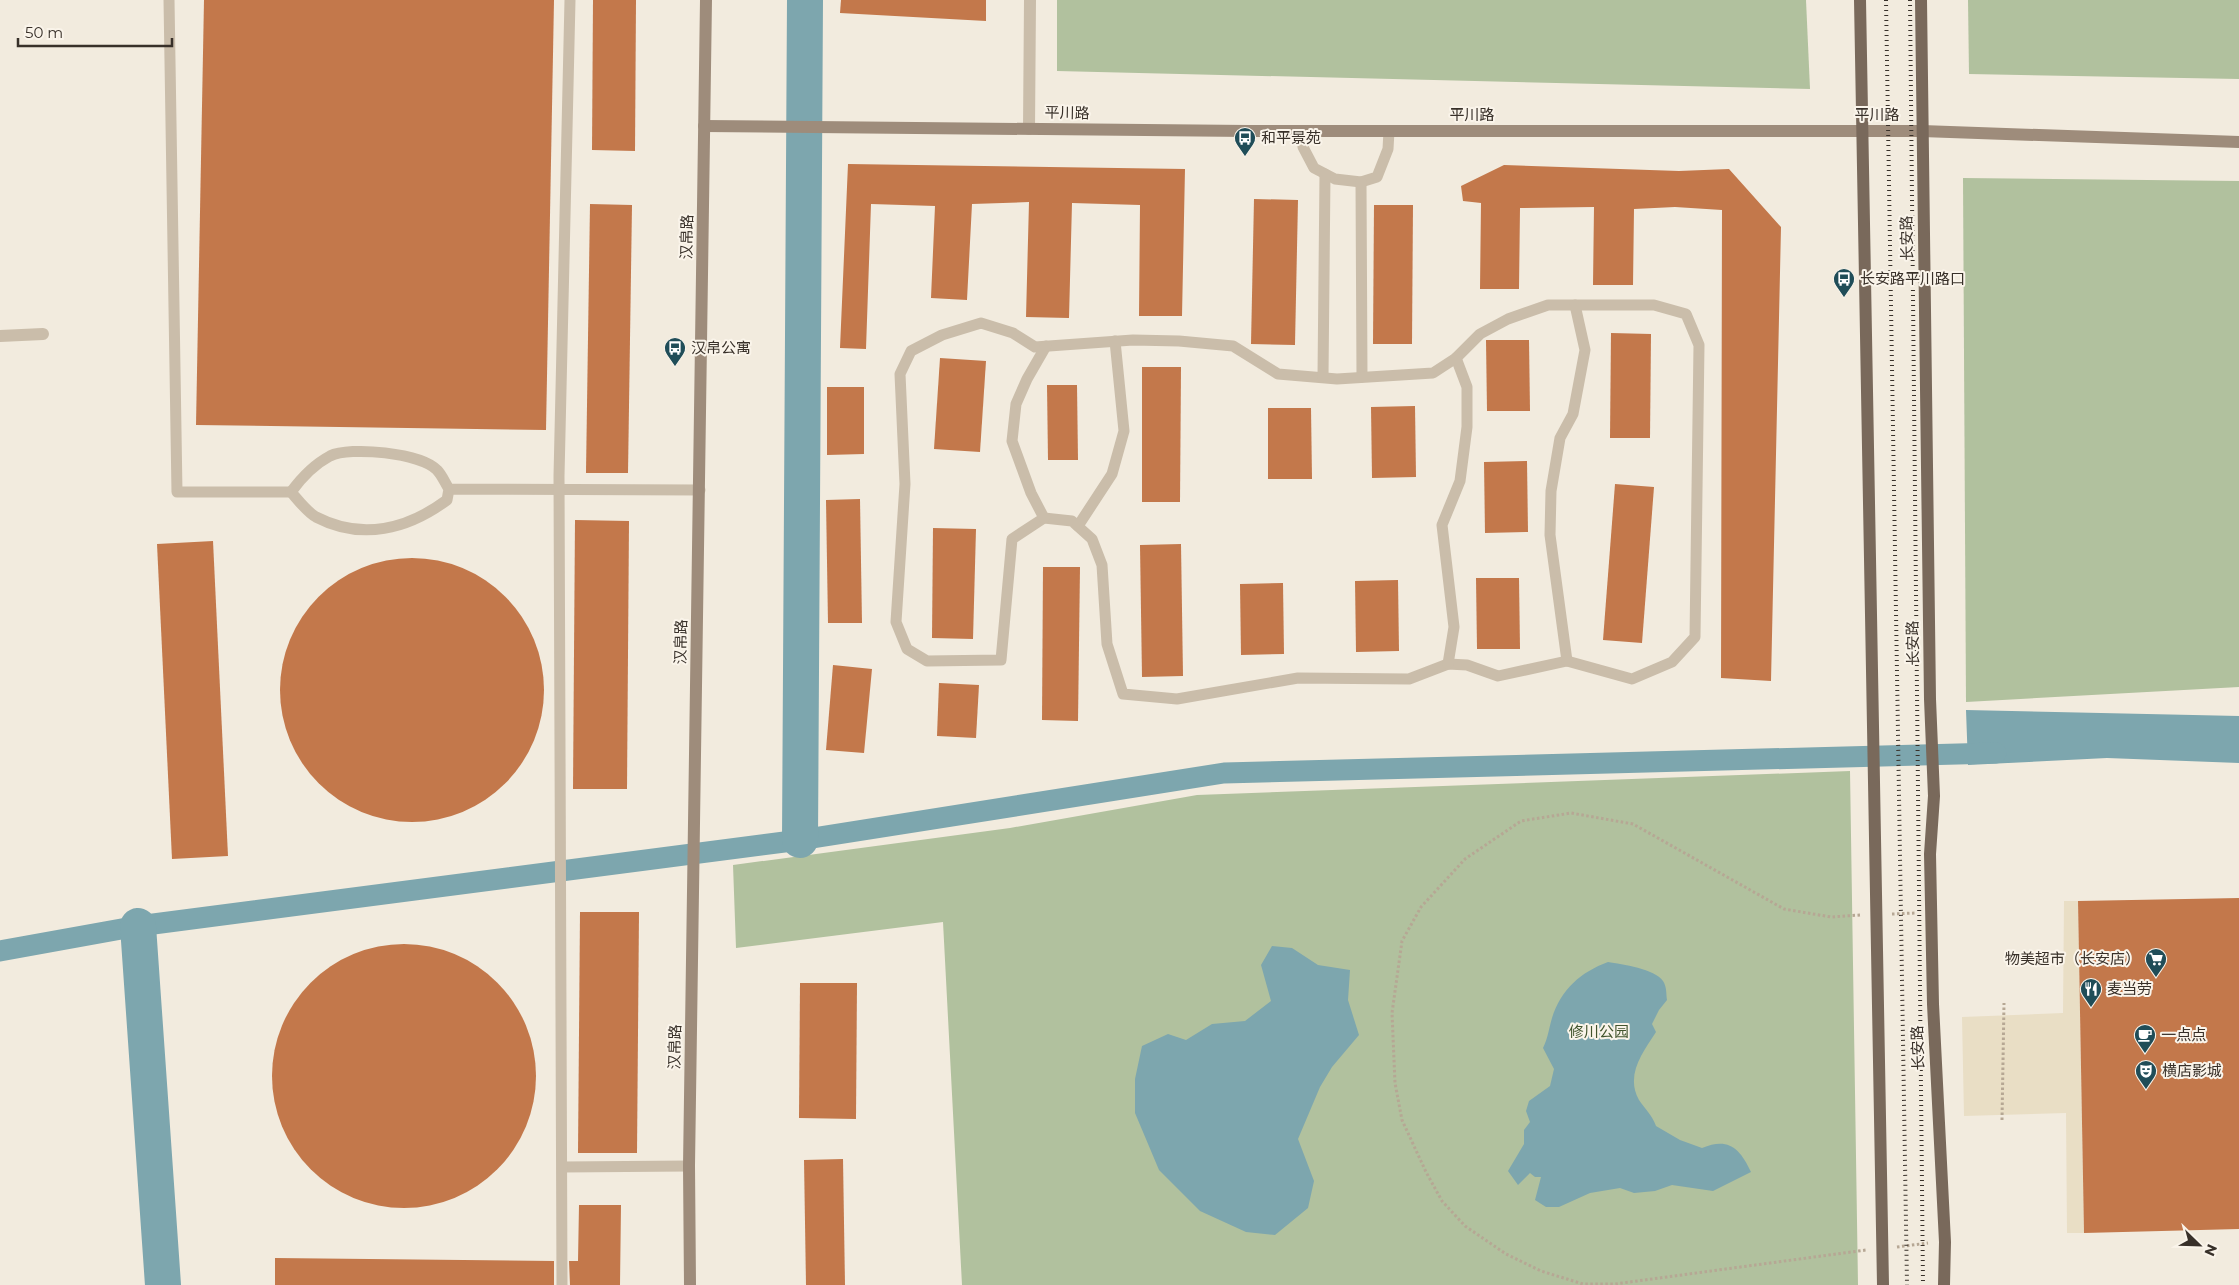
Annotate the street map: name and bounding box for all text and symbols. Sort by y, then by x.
scale bar [18,15,171,47]
text: 50 m [25,23,63,42]
street label: 平川路 [1044,103,1090,122]
street label: 平川路 [1449,105,1495,124]
street label: 平川路 [1854,105,1900,124]
bus stop icon: 和平景苑 [1233,126,1257,157]
place label: 和平景苑 [1261,128,1321,147]
street label: 汉帛路 [677,214,696,260]
street label: 长安路 [1897,215,1916,261]
bus stop icon: 长安路平川路口 [1832,267,1856,298]
place label: 长安路平川路口 [1860,269,1965,288]
bus stop icon: 汉帛公寓 [663,336,687,367]
place label: 汉帛公寓 [691,338,751,357]
street label: 汉帛路 [671,619,690,665]
street label: 长安路 [1903,620,1922,666]
supermarket icon: 物美超市（长安店） [2144,947,2168,978]
place label: 物美超市（长安店） [2005,949,2140,968]
restaurant icon: 麦当劳 [2079,977,2103,1008]
place label: 麦当劳 [2107,979,2152,998]
park label: 修川公园 [1569,1022,1629,1041]
cafe icon: 一点点 [2133,1023,2157,1054]
street label: 汉帛路 [665,1024,684,1070]
street label: 长安路 [1907,1025,1928,1071]
place label: 一点点 [2161,1025,2206,1044]
theatre icon: 横店影城 [2134,1059,2158,1090]
place label: 横店影城 [2162,1061,2222,1080]
north arrow [2174,1220,2224,1270]
text: N [2200,1241,2221,1259]

